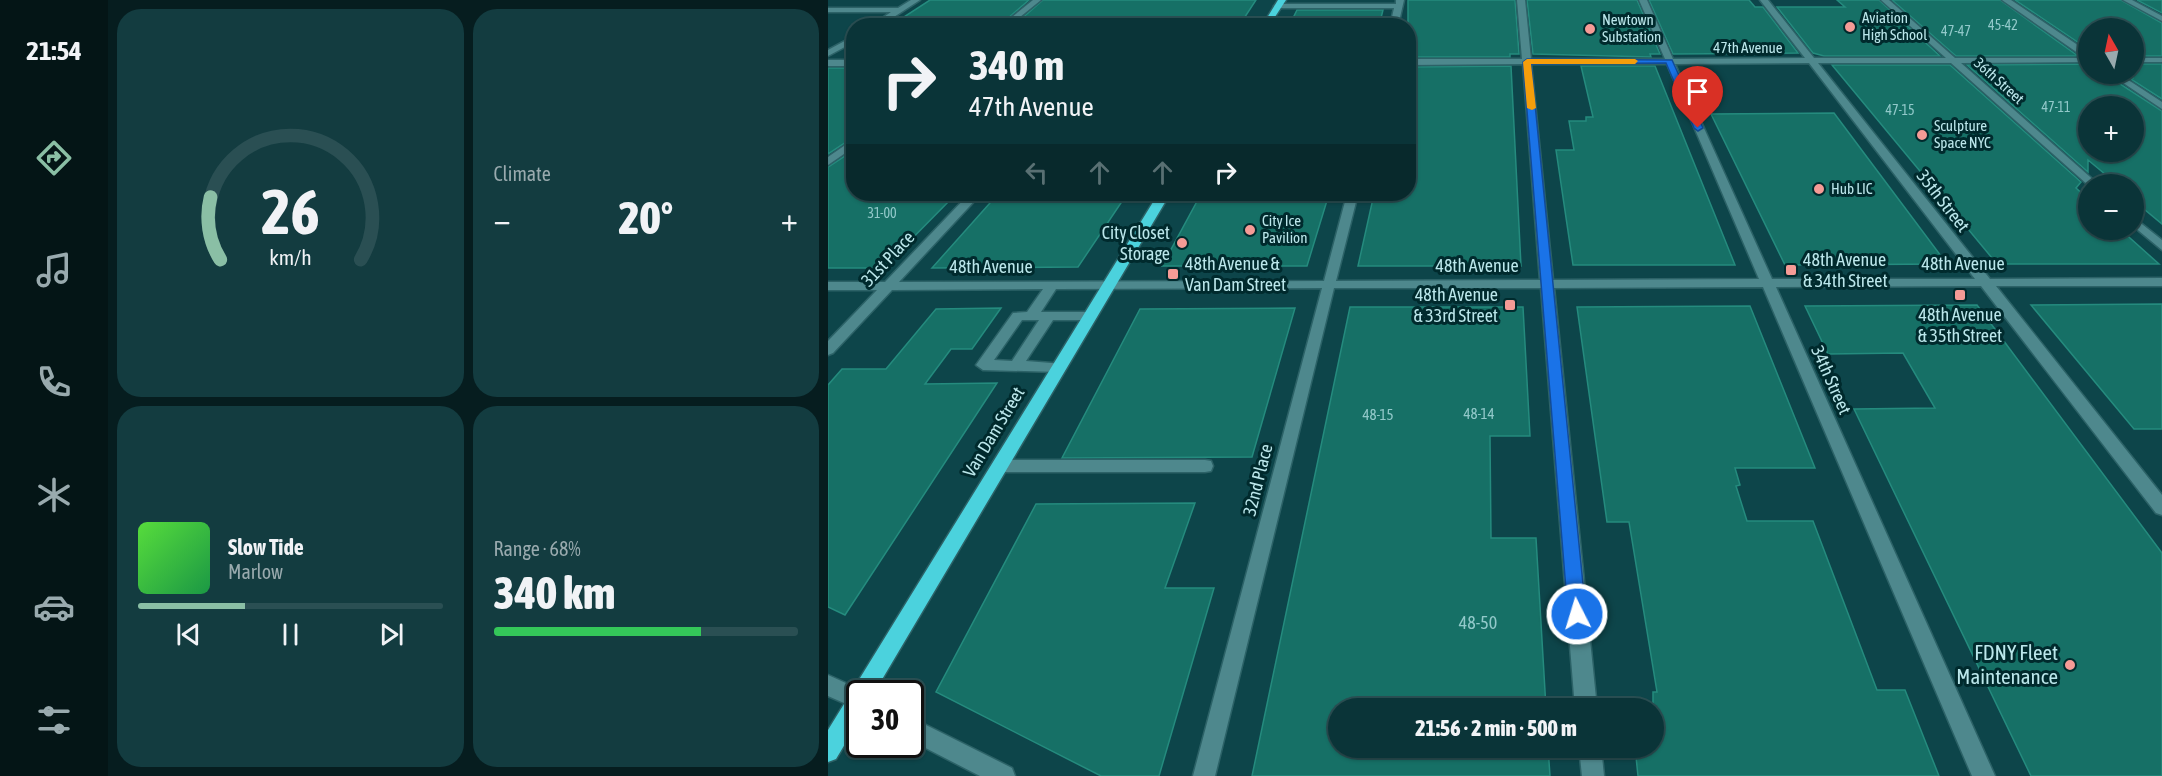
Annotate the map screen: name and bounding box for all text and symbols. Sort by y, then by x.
place label: Aviation High School [1862,9,1927,43]
place label: Newtown Substation [1602,11,1661,45]
house number: 45-42 [1988,17,2018,33]
north arrow [2078,18,2144,84]
map controls [2078,18,2144,240]
marker: Aviation High School [1843,20,1857,34]
marker: Newtown Substation [1583,22,1597,36]
house number: 47-47 [1941,23,1971,39]
text: 21:54 [26,35,82,66]
street label: 47th Avenue [1713,39,1783,56]
text: 340 m [969,41,1064,89]
icon: right [870,42,948,120]
street label: 36th Street [1971,54,2028,107]
pin [1672,66,1723,128]
icon: arrive [1681,75,1714,108]
text: 47th Avenue [969,91,1094,122]
button: + [2078,96,2144,162]
house number: 47-11 [2041,99,2071,115]
house number: 47-15 [1885,102,1915,118]
place label: Sculpture Space NYC [1934,117,1991,151]
marker: Sculpture Space NYC [1915,128,1929,142]
icon: directions [33,137,75,179]
icon: left [1020,156,1053,189]
icon: ahead [1083,156,1116,189]
icon: ahead [1146,156,1179,189]
icon: right [1209,156,1242,189]
text: Climate [494,162,551,185]
street label: 35th Street [1913,166,1974,236]
button: − [2078,174,2144,240]
text: 26 [261,176,320,247]
place label: Hub LIC [1831,180,1873,197]
marker: Hub LIC [1812,182,1826,196]
text: 20° [618,192,673,244]
text: − [494,200,511,238]
text: + [781,200,798,238]
house number: 31-00 [867,205,897,221]
place label: City Ice Pavilion [1262,212,1307,246]
place label: City Closet Storage [1102,222,1170,264]
marker: City Ice Pavilion [1243,223,1257,237]
street label: 31st Place [857,227,918,291]
marker: City Closet Storage [1175,236,1189,250]
text: km/h [269,245,312,270]
icon: music [33,249,75,291]
place label: 48th Avenue & 34th Street [1803,249,1888,291]
place label: 48th Avenue & Van Dam Street [1185,253,1286,295]
street label: 48th Avenue [1921,253,2005,274]
street label: 48th Avenue [1435,255,1519,276]
street label: 48th Avenue [949,256,1033,277]
marker: 48th Avenue & 34th Street [1784,263,1798,277]
marker: 48th Avenue & Van Dam Street [1166,267,1180,281]
place label: 48th Avenue & 33rd Street [1413,284,1498,326]
marker: 48th Avenue & 35th Street [1953,288,1967,302]
marker: 48th Avenue & 33rd Street [1503,298,1517,312]
place label: 48th Avenue & 35th Street [1918,304,2002,346]
street label: 34th Street [1807,342,1856,417]
icon: phone [33,361,75,403]
street label: Van Dam Street [959,383,1029,481]
house number: 48-14 [1463,405,1495,422]
house number: 48-15 [1362,406,1394,423]
street label: 32nd Place [1238,442,1277,518]
icon: climate [33,474,75,516]
text: Slow Tide [228,534,304,560]
text: Range · 68% [494,537,581,560]
text: Marlow [228,560,283,583]
text: 340 km [494,567,615,619]
position arrow [1545,582,1609,646]
icon: car [33,586,75,628]
house number: 48-50 [1459,612,1497,633]
icon: previous [172,618,205,651]
icon: pause [274,618,307,651]
icon: next [375,618,408,651]
place label: FDNY Fleet Maintenance [1956,640,2058,688]
marker: FDNY Fleet Maintenance [2063,658,2077,672]
speed limit sign: 30 [846,680,924,758]
icon: filters [33,699,75,741]
text: 21:56 · 2 min · 500 m [1415,715,1577,741]

